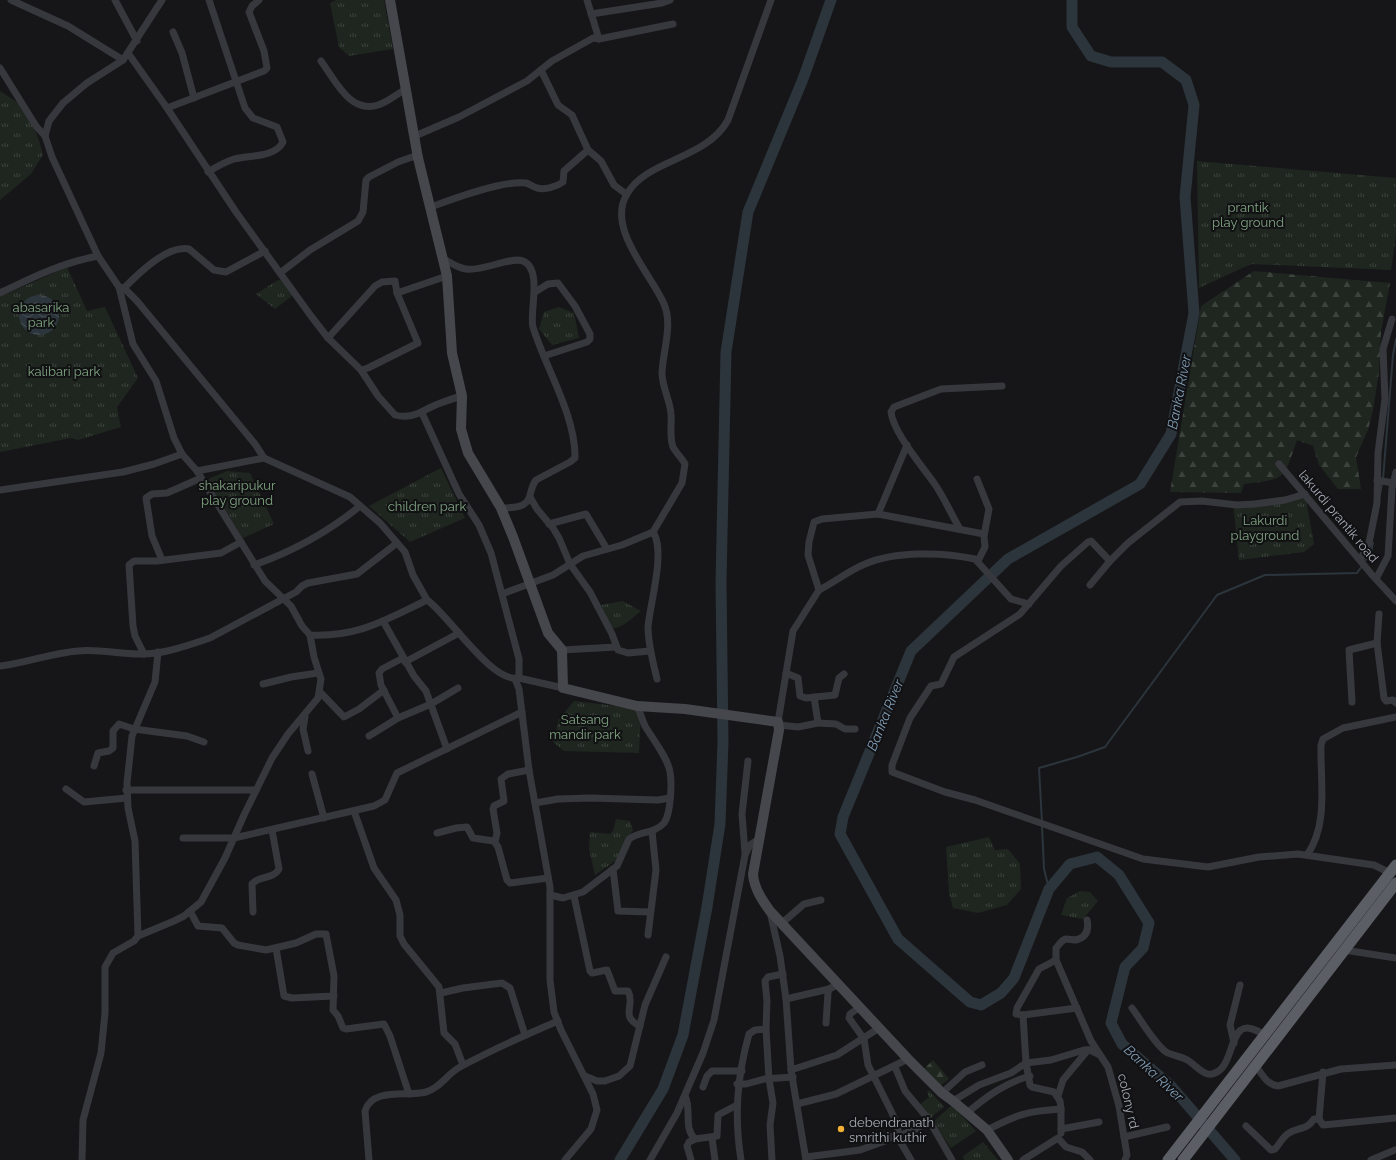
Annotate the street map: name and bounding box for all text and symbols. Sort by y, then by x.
park label: prantik play ground [1212,200,1284,230]
park label: abasarika park [13,300,69,330]
water label: Banka River [1164,352,1194,430]
park label: kalibari park [28,364,100,379]
street label: lakurdi prantik road [1296,467,1382,565]
park label: shakaripukur play ground [198,478,276,508]
park label: children park [388,499,466,514]
park label: Lakurdi playground [1231,513,1299,543]
water label: Banka River [863,676,907,753]
park label: Satsang mandir park [549,712,621,742]
water label: Banka River [1121,1042,1188,1105]
street label: colony rd [1115,1072,1142,1130]
place label: debendranath smrithi kuthir [849,1115,934,1145]
marker: debendranath smrithi kuthir [836,1124,846,1134]

